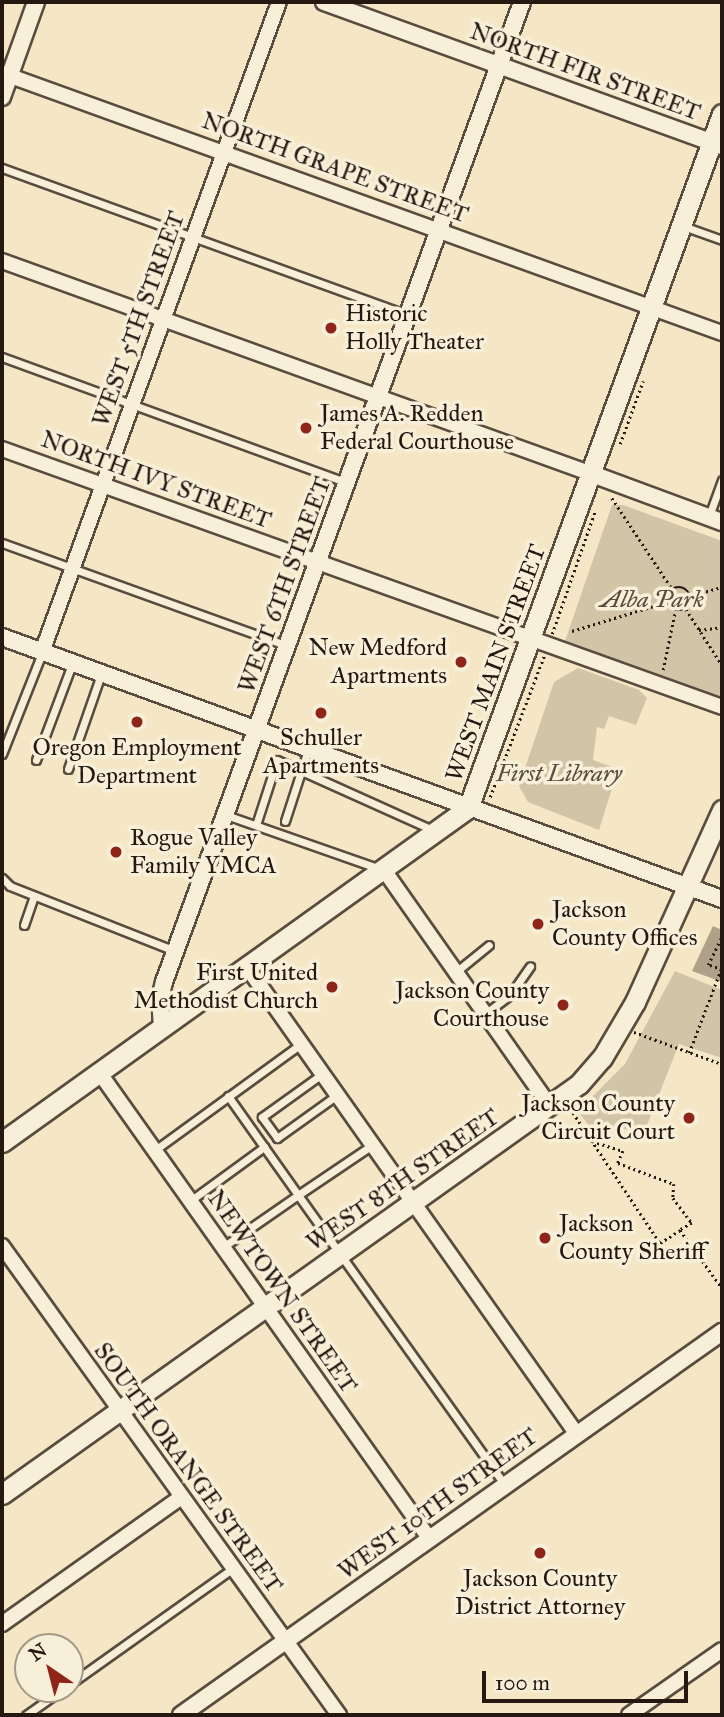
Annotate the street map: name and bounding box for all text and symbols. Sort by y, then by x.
street label: NORTH FIR STREET [466,17,704,127]
street label: NORTH GRAPE STREET [198,106,472,230]
street label: WEST 5TH STREET [87,207,191,431]
place label: Historic Holly Theater [345,300,484,356]
marker: Historic Holly Theater [323,320,339,336]
place label: James A. Redden Federal Courthouse [320,400,514,456]
marker: James A. Redden Federal Courthouse [298,420,314,436]
street label: NORTH IVY STREET [37,425,275,535]
street label: WEST 6TH STREET [232,473,338,697]
street label: WEST MAIN STREET [440,541,552,785]
park label: Alba Park [600,586,704,614]
place label: New Medford Apartments [309,634,447,690]
marker: New Medford Apartments [453,654,469,670]
marker: Schuller Apartments [313,705,329,721]
marker: Oregon Employment Department [129,714,145,730]
place label: Schuller Apartments [263,724,379,780]
place label: Oregon Employment Department [32,734,242,790]
park label: First Library [496,760,622,788]
place label: Rogue Valley Family YMCA [130,824,277,880]
marker: Rogue Valley Family YMCA [108,844,124,860]
place label: Jackson County Offices [552,896,697,952]
marker: Jackson County Offices [530,916,546,932]
place label: First United Methodist Church [134,959,318,1015]
place label: Jackson County Courthouse [395,977,549,1033]
marker: First United Methodist Church [324,979,340,995]
marker: Jackson County Courthouse [555,997,571,1013]
place label: Jackson County Circuit Court [521,1090,675,1146]
street label: WEST 8TH STREET [301,1103,505,1257]
marker: Jackson County Circuit Court [681,1110,697,1126]
street label: NEWTOWN STREET [201,1185,363,1399]
place label: Jackson County Sheriff [559,1210,705,1266]
marker: Jackson County Sheriff [537,1230,553,1246]
street label: SOUTH ORANGE STREET [88,1337,288,1599]
street label: WEST 10TH STREET [333,1422,543,1586]
marker: Jackson County District Attorney [532,1545,548,1561]
place label: Jackson County District Attorney [455,1565,625,1621]
north arrow [14,1633,84,1703]
text: N [25,1638,51,1666]
scale bar [486,1658,692,1702]
text: 100 m [495,1670,550,1696]

